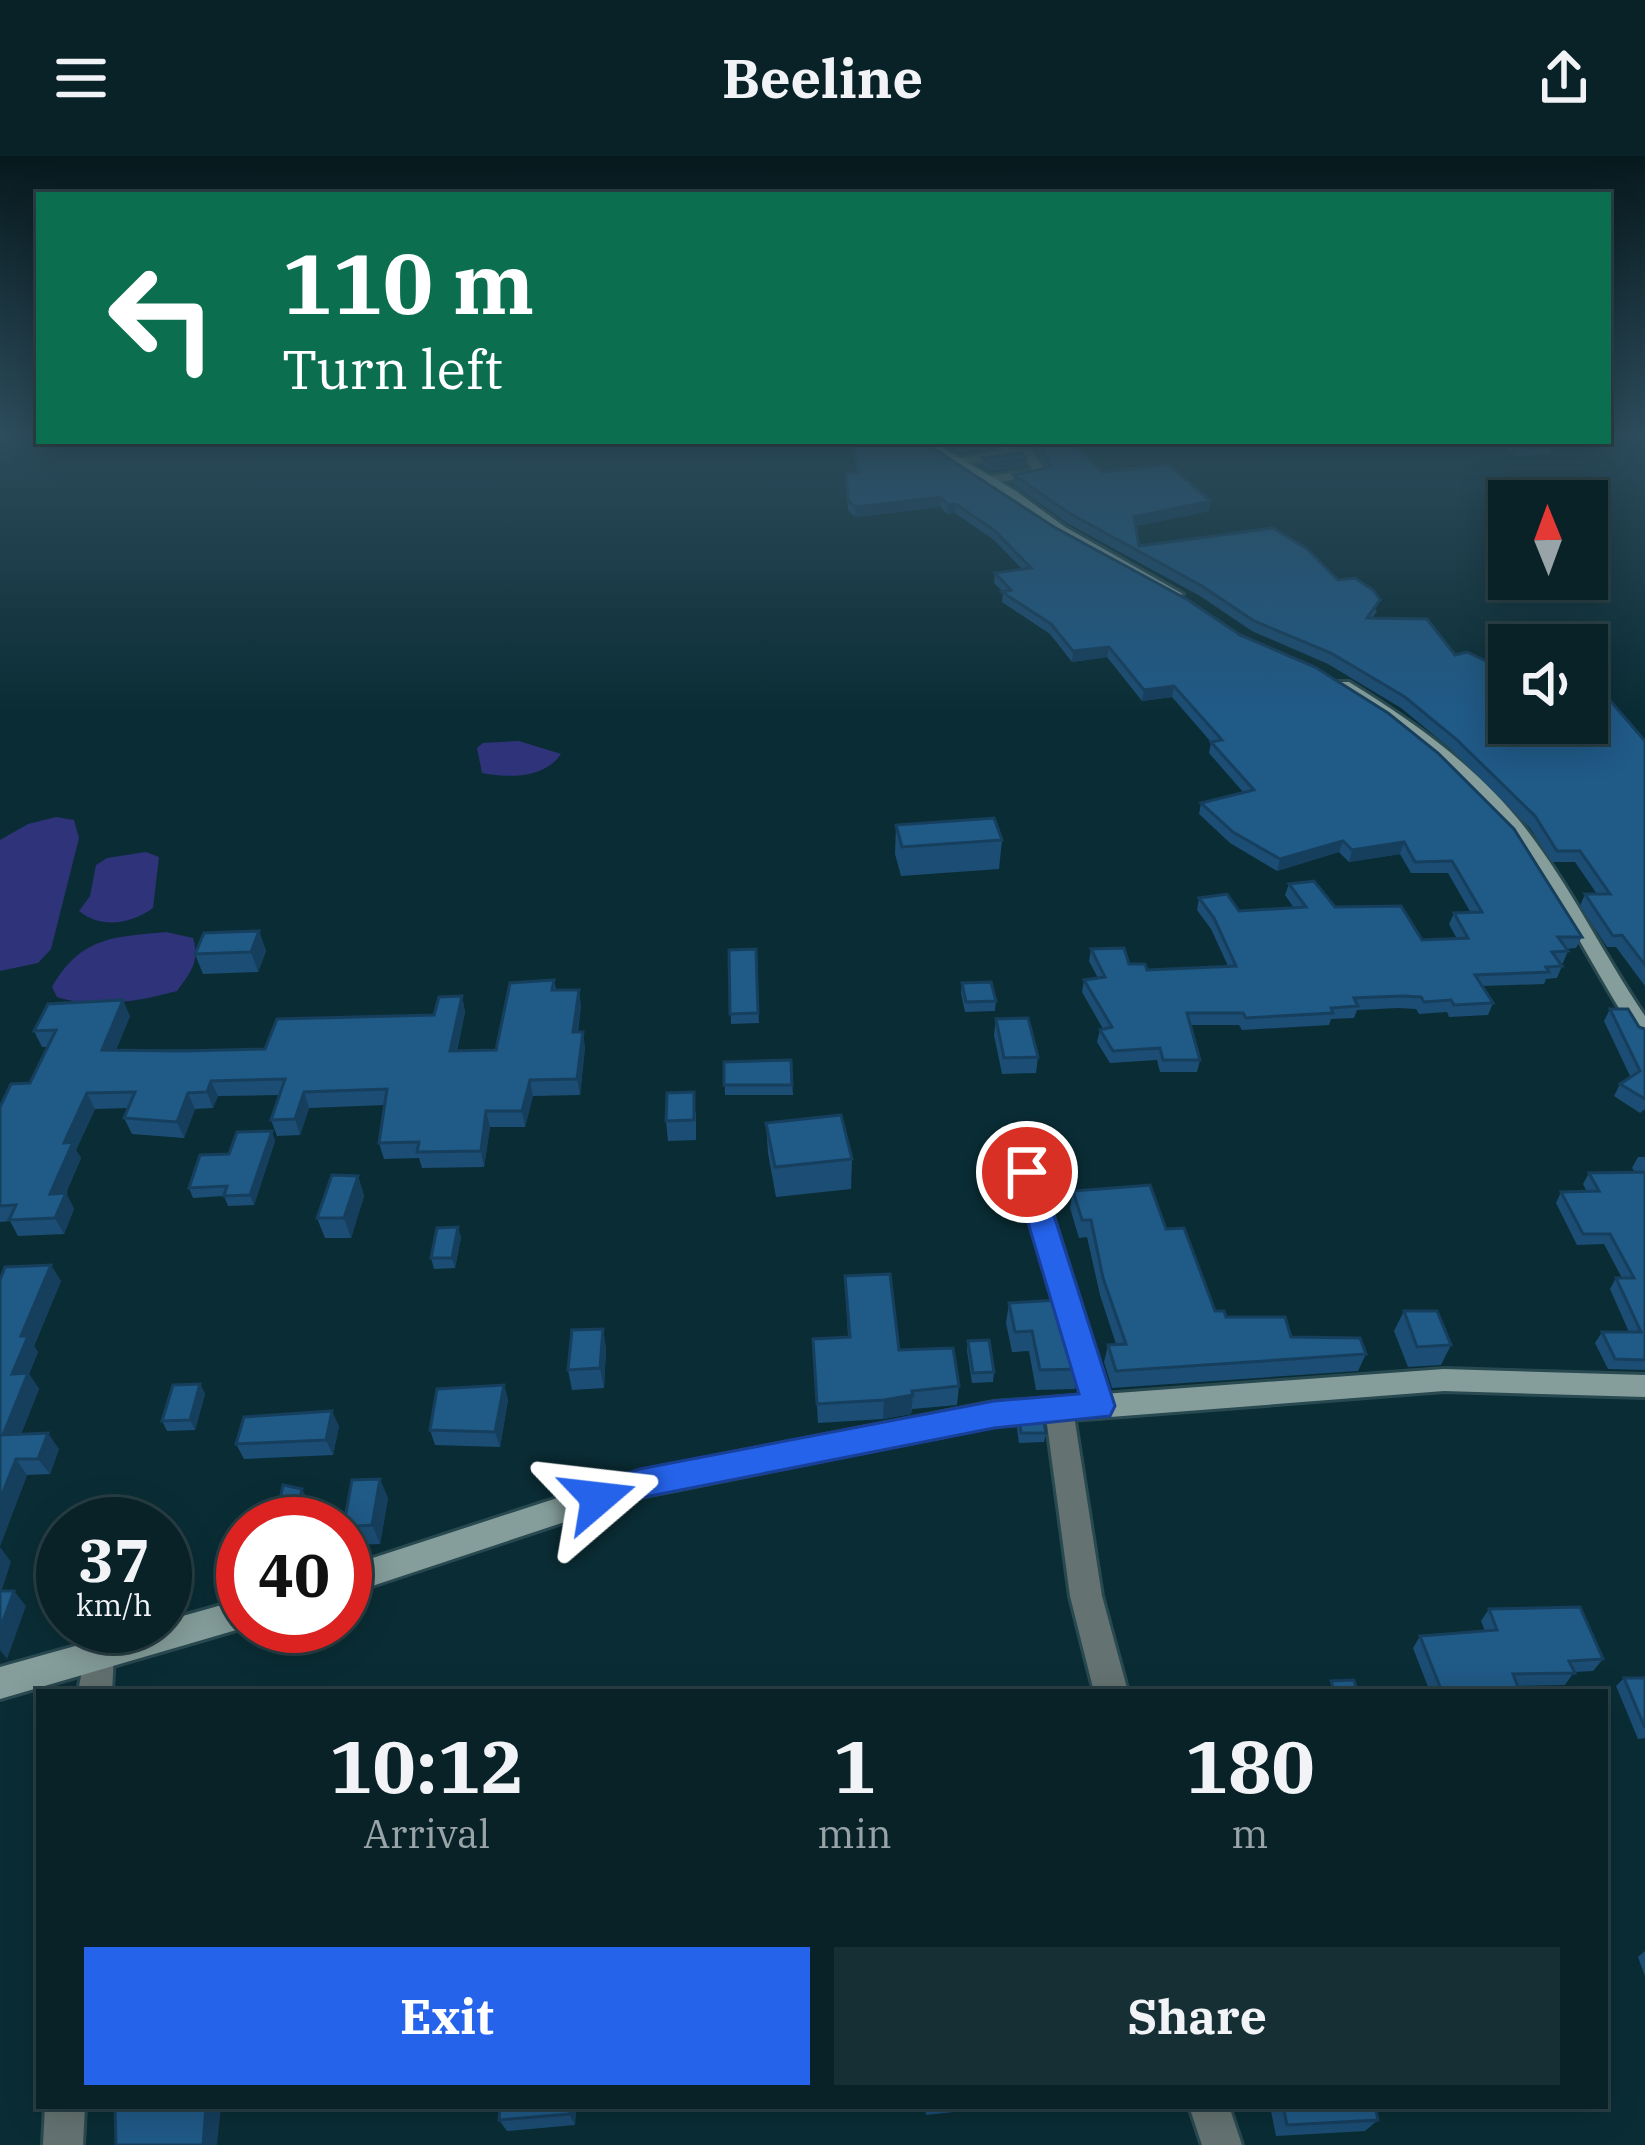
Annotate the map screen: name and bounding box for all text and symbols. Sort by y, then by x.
text: Beeline [722,43,923,113]
icon: menu [48,45,114,111]
icon: share [1531,45,1597,111]
text: 110 m [282,228,534,337]
icon: left [84,240,240,396]
text: Turn left [282,334,503,404]
north arrow [1488,480,1608,600]
map controls [1488,480,1608,744]
button: sound [1488,624,1608,744]
pin [976,1121,1078,1223]
icon: arrive [994,1139,1060,1205]
position arrow [535,1435,661,1561]
speed limit sign: 40 [216,1497,372,1653]
text: 37 [78,1520,150,1599]
text: km/h [76,1585,152,1624]
text: 10:12 [329,1719,524,1813]
text: 1 [833,1719,876,1813]
text: 180 [1185,1719,1315,1813]
text: Arrival [363,1808,490,1859]
text: min [817,1808,892,1859]
text: m [1231,1808,1268,1859]
button: Exit [84,1947,810,2085]
button: Share [834,1947,1560,2085]

